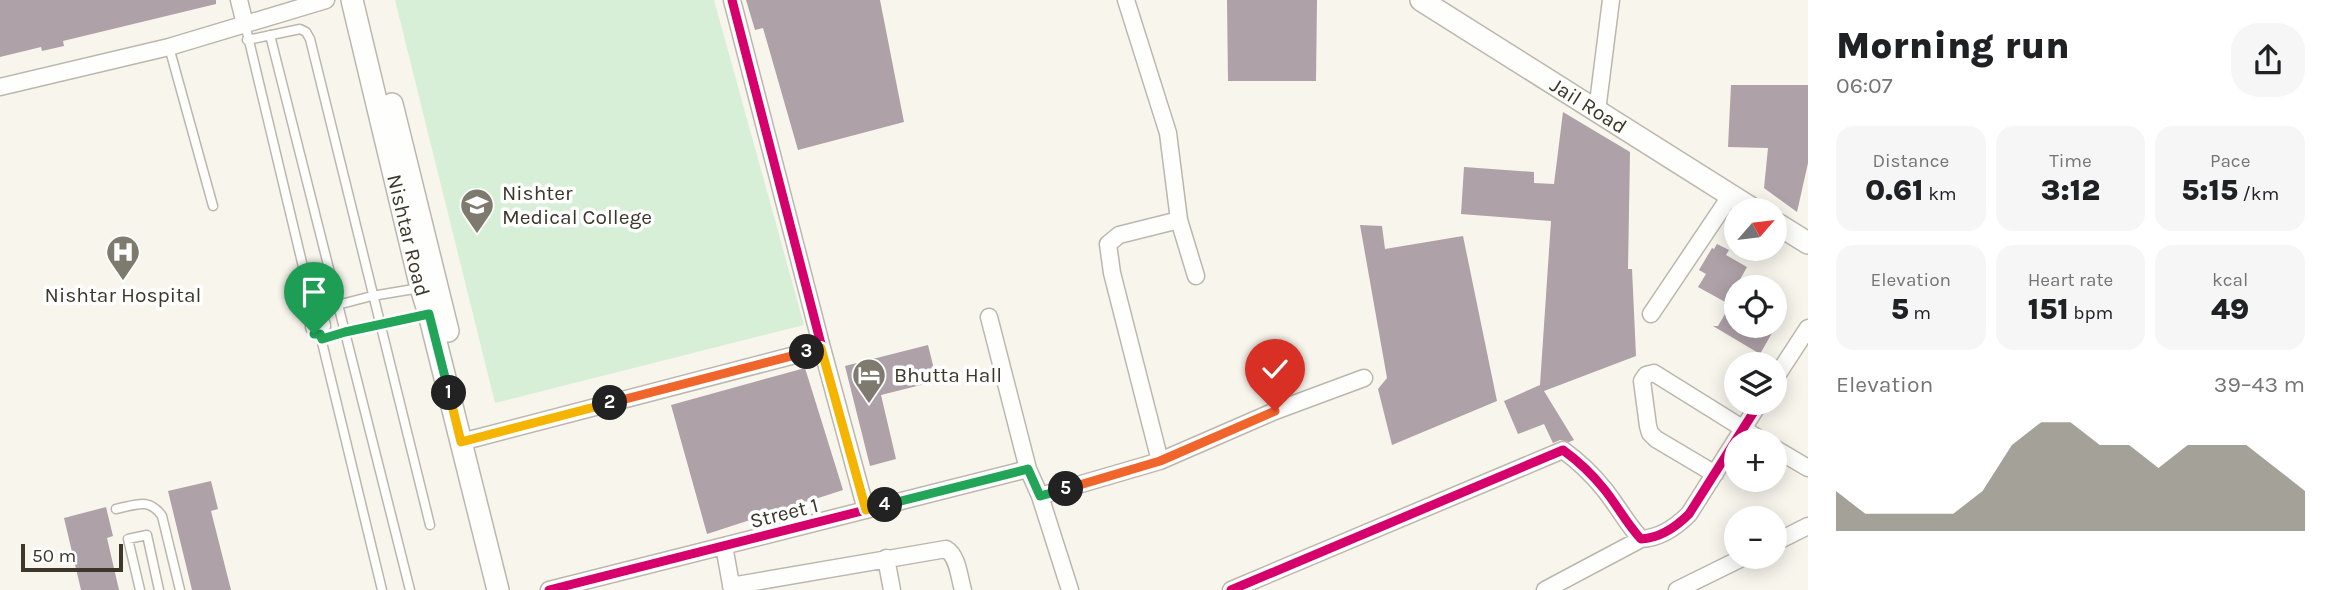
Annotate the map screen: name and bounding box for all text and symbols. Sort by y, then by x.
text: Morning run [1836,23,2070,68]
button: share [2231,23,2305,97]
text: 06:07 [1836,72,1893,99]
street label: Jail Road [1546,73,1631,139]
text: Distance [1872,150,1949,172]
text: Time [2049,150,2092,172]
text: Pace [2210,150,2250,172]
street label: Nishtar Road [382,172,435,299]
text: 0.61 [1865,172,1924,208]
text: 3:12 [2041,172,2100,208]
text: 5:15 [2181,172,2238,208]
place label: Nishter Medical College [502,181,652,229]
text: km [1924,183,1957,205]
text: /km [2238,183,2279,205]
school or university icon: Nishter Medical College [458,186,496,235]
north arrow [1724,198,1787,261]
map controls [1724,198,1787,569]
hospital icon: Nishtar Hospital [104,233,142,282]
pin [284,262,344,334]
text: Elevation [1871,269,1951,291]
text: Heart rate [2028,269,2113,291]
text: kcal [2212,269,2248,291]
icon: arrive [295,273,333,311]
button: locate [1724,275,1787,338]
place label: Nishtar Hospital [45,283,201,307]
text: 5 [1891,291,1909,327]
text: 151 [2028,291,2069,327]
text: 49 [2211,291,2249,327]
text: m [1909,302,1931,324]
text: bpm [2069,302,2113,324]
pin: 3 [790,334,824,370]
pin [1245,339,1305,411]
text: 3 [801,340,812,362]
icon: check [1256,350,1294,388]
button: layers [1724,352,1787,415]
hotel icon: Bhutta Hall [850,356,888,405]
place label: Bhutta Hall [894,363,1002,387]
text: Elevation [1836,371,1933,398]
text: 39–43 m [2214,371,2305,398]
pin: 1 [432,376,466,410]
text: 1 [445,381,452,403]
pin: 2 [592,386,628,420]
text: 2 [604,391,615,413]
button: + [1724,429,1787,492]
pin: 5 [1048,472,1084,506]
text: 5 [1060,477,1071,499]
pin: 4 [868,488,903,522]
street label: Street 1 [747,493,821,533]
text: 4 [879,493,890,515]
button: − [1724,506,1787,569]
scale bar [21,541,122,573]
text: 50 m [32,545,76,567]

